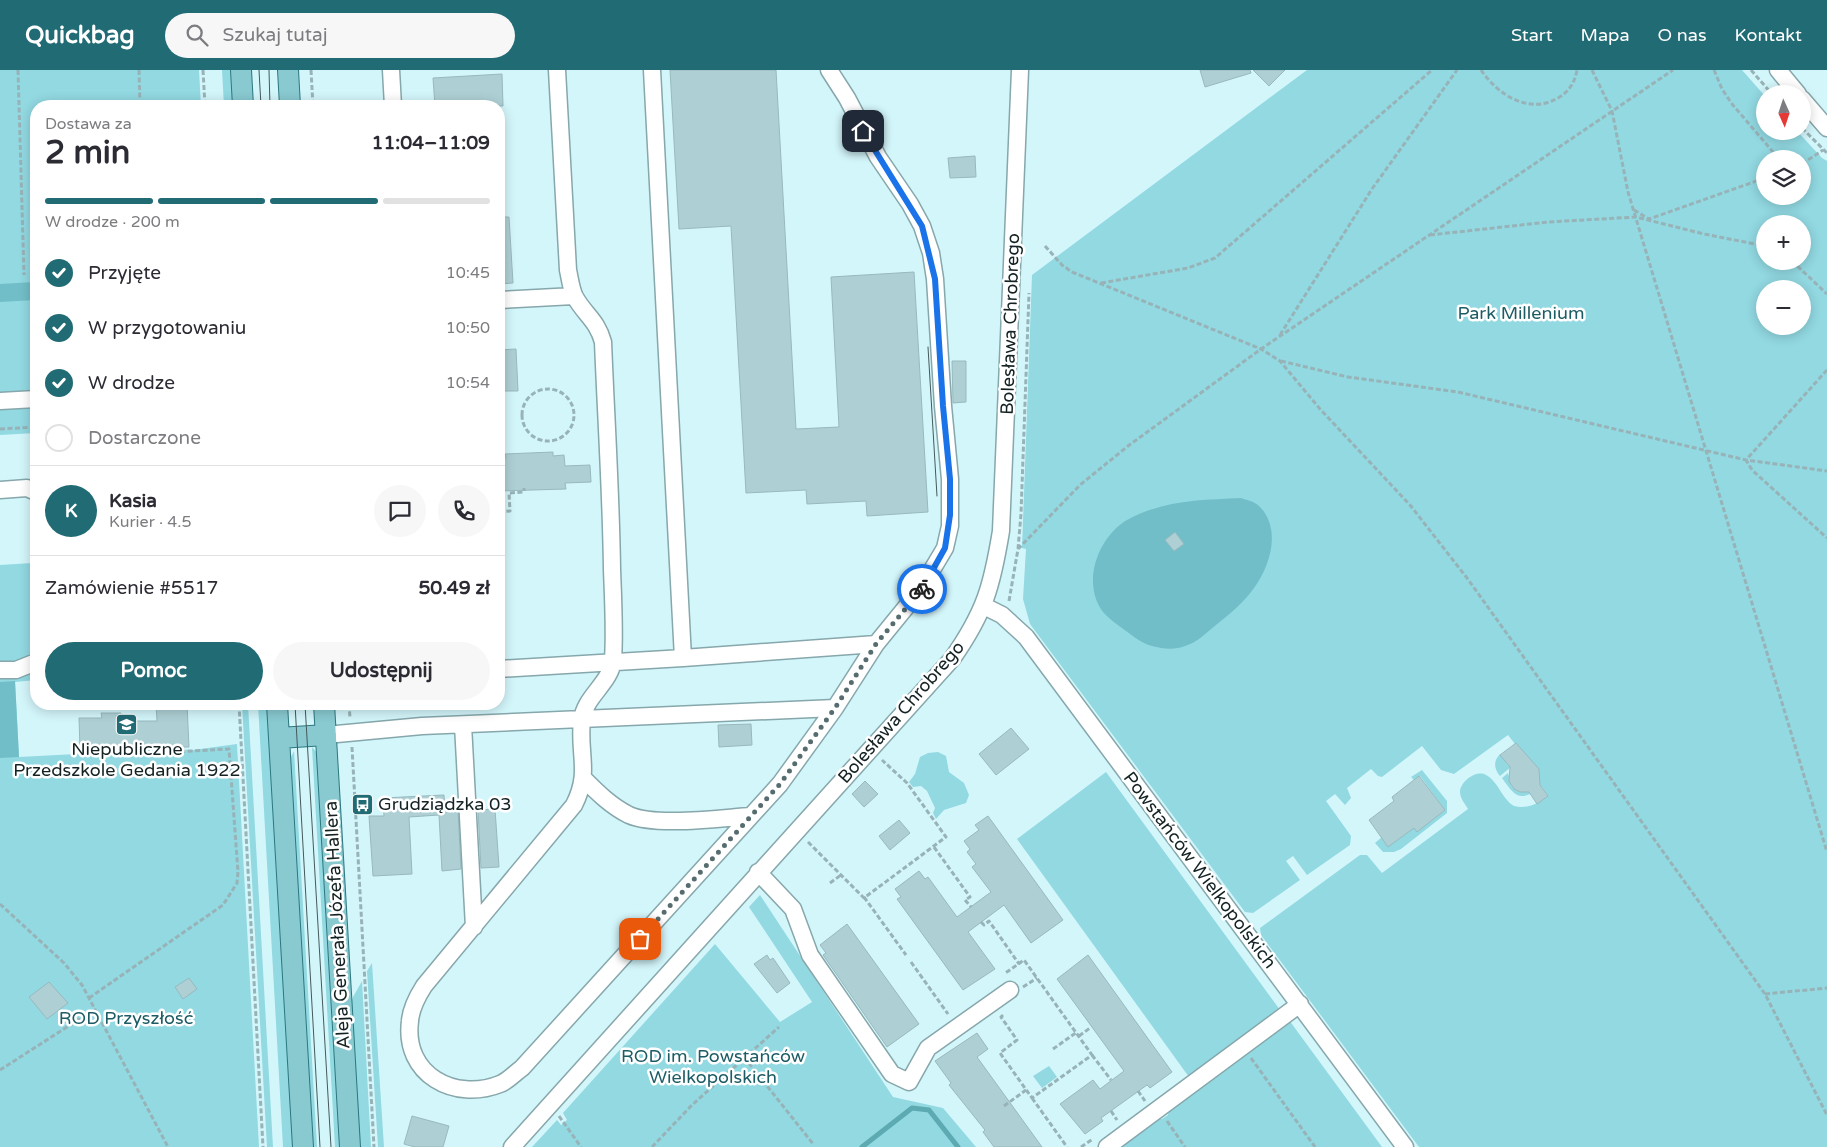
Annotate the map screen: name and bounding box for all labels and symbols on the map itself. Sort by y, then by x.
north arrow [1756,85,1811,140]
pin [842,110,884,152]
street label: Bolesława Chrobrego [996,233,1024,415]
park label: Park Millenium [1458,302,1584,324]
courier [897,564,947,614]
street label: Bolesława Chrobrego [833,636,969,788]
school or university icon: Niepubliczne Przedszkole Gedania 1922 [115,712,139,736]
place label: Niepubliczne Przedszkole Gedania 1922 [13,738,241,781]
street label: Powstańców Wielkopolskich [1119,767,1281,973]
bus stop icon: Grudziądzka 03 [350,792,374,816]
place label: Grudziądzka 03 [378,793,512,815]
street label: Aleja Generała Józefa Hallera [320,800,354,1050]
pin [619,918,661,960]
park label: ROD Przyszłość [59,1007,193,1029]
park label: ROD im. Powstańców Wielkopolskich [621,1045,805,1088]

